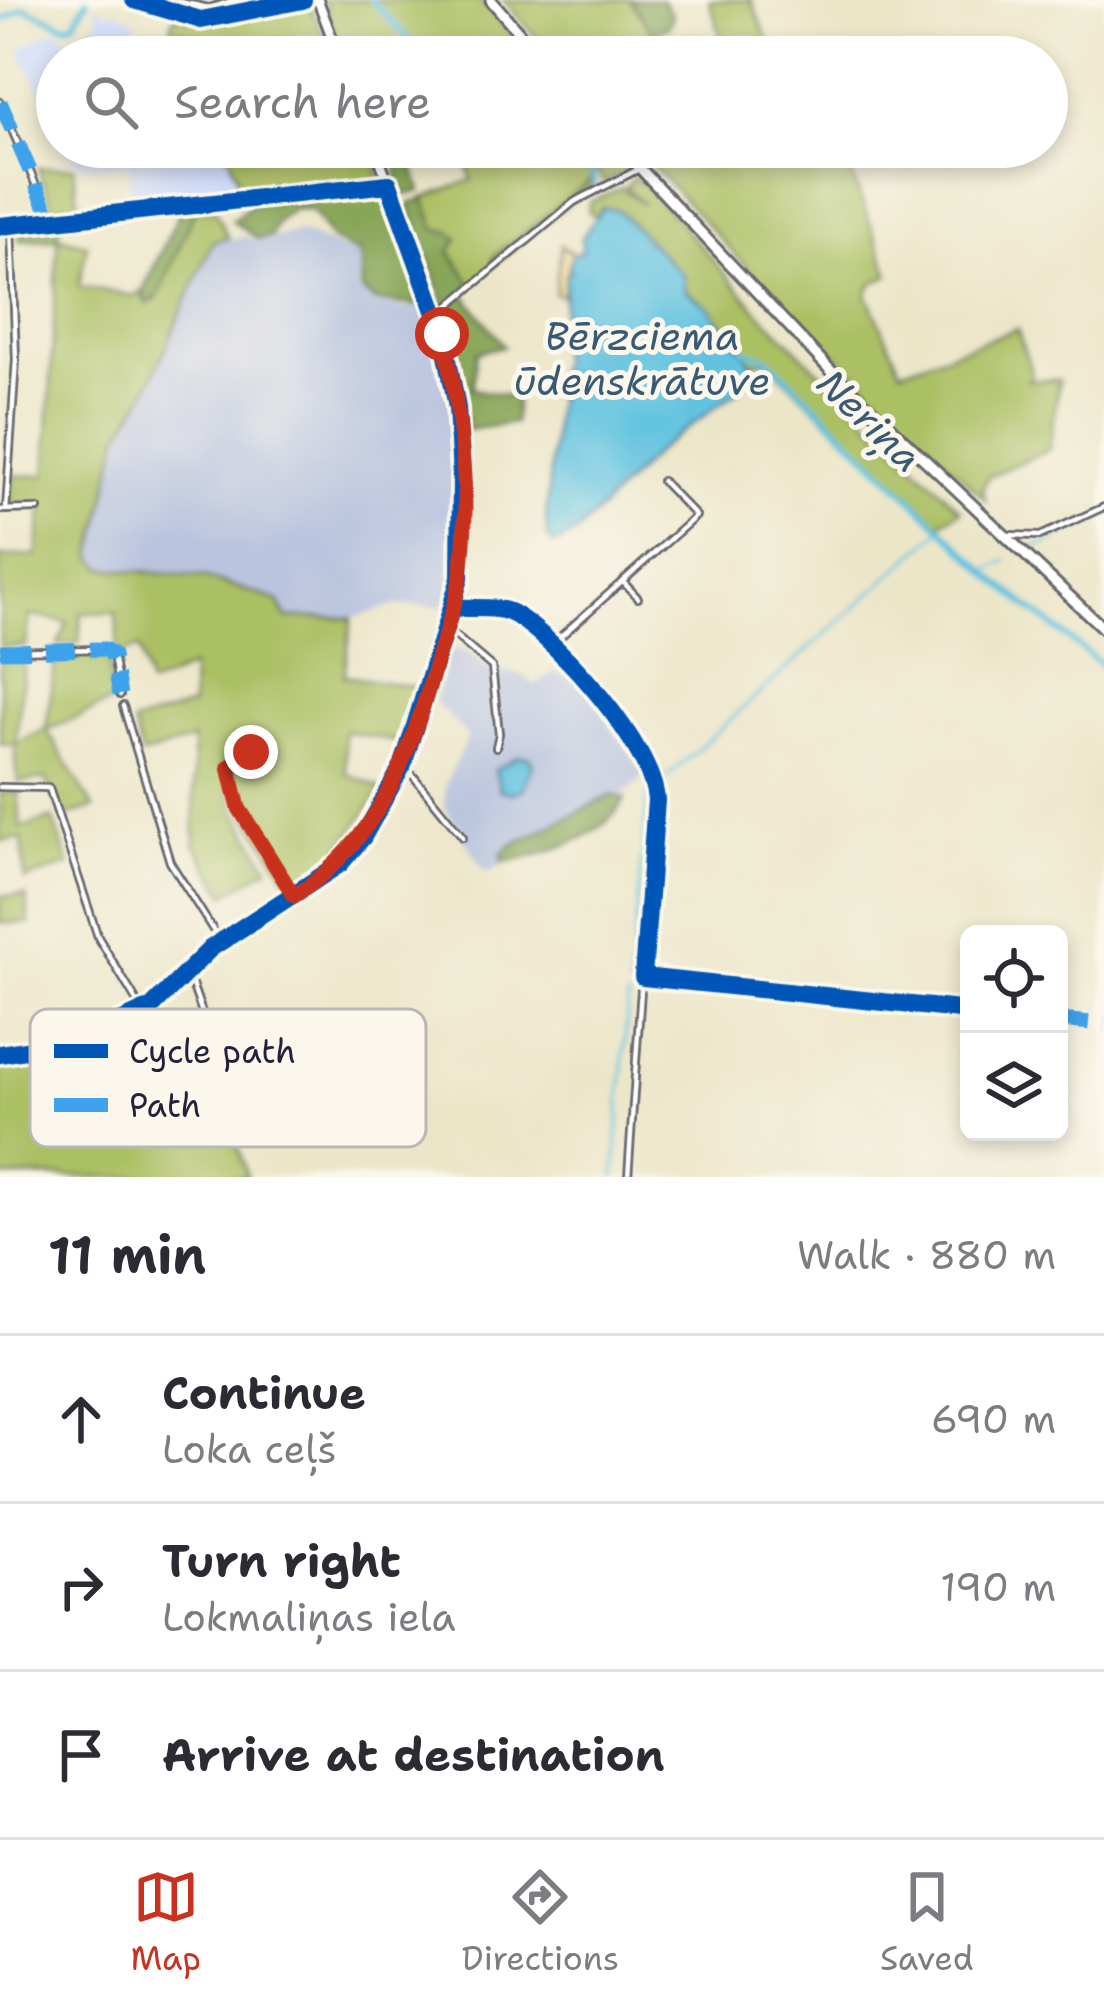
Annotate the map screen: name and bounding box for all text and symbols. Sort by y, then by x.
search box [36,36,1068,168]
icon: search [78,69,144,135]
text: Search here [174,72,431,132]
route start [415,307,469,361]
water label: Bērzciema ūdenskrātuve [514,310,770,407]
water label: Neriņa [805,357,934,484]
route end [224,725,278,779]
map controls [960,925,1068,1141]
button: locate [960,925,1068,1033]
legend [30,1009,426,1147]
text: Cycle path [129,1029,296,1074]
button: layers [960,1033,1068,1141]
text: Path [129,1083,201,1128]
text: 11 min [48,1221,206,1289]
text: Walk · 880 m [797,1229,1056,1281]
text: Continue [162,1363,366,1423]
icon: ahead [48,1386,114,1452]
text: 690 m [931,1393,1056,1445]
text: Loka ceļš [162,1423,337,1475]
text: Turn right [162,1531,401,1591]
icon: right [48,1554,114,1620]
text: 190 m [940,1561,1056,1613]
text: Lokmaliņas iela [162,1591,456,1643]
icon: arrive [48,1722,114,1788]
text: Arrive at destination [162,1725,665,1785]
tab: Map [130,1864,201,1981]
tab: Directions [462,1864,619,1981]
tab: Saved [880,1864,974,1981]

